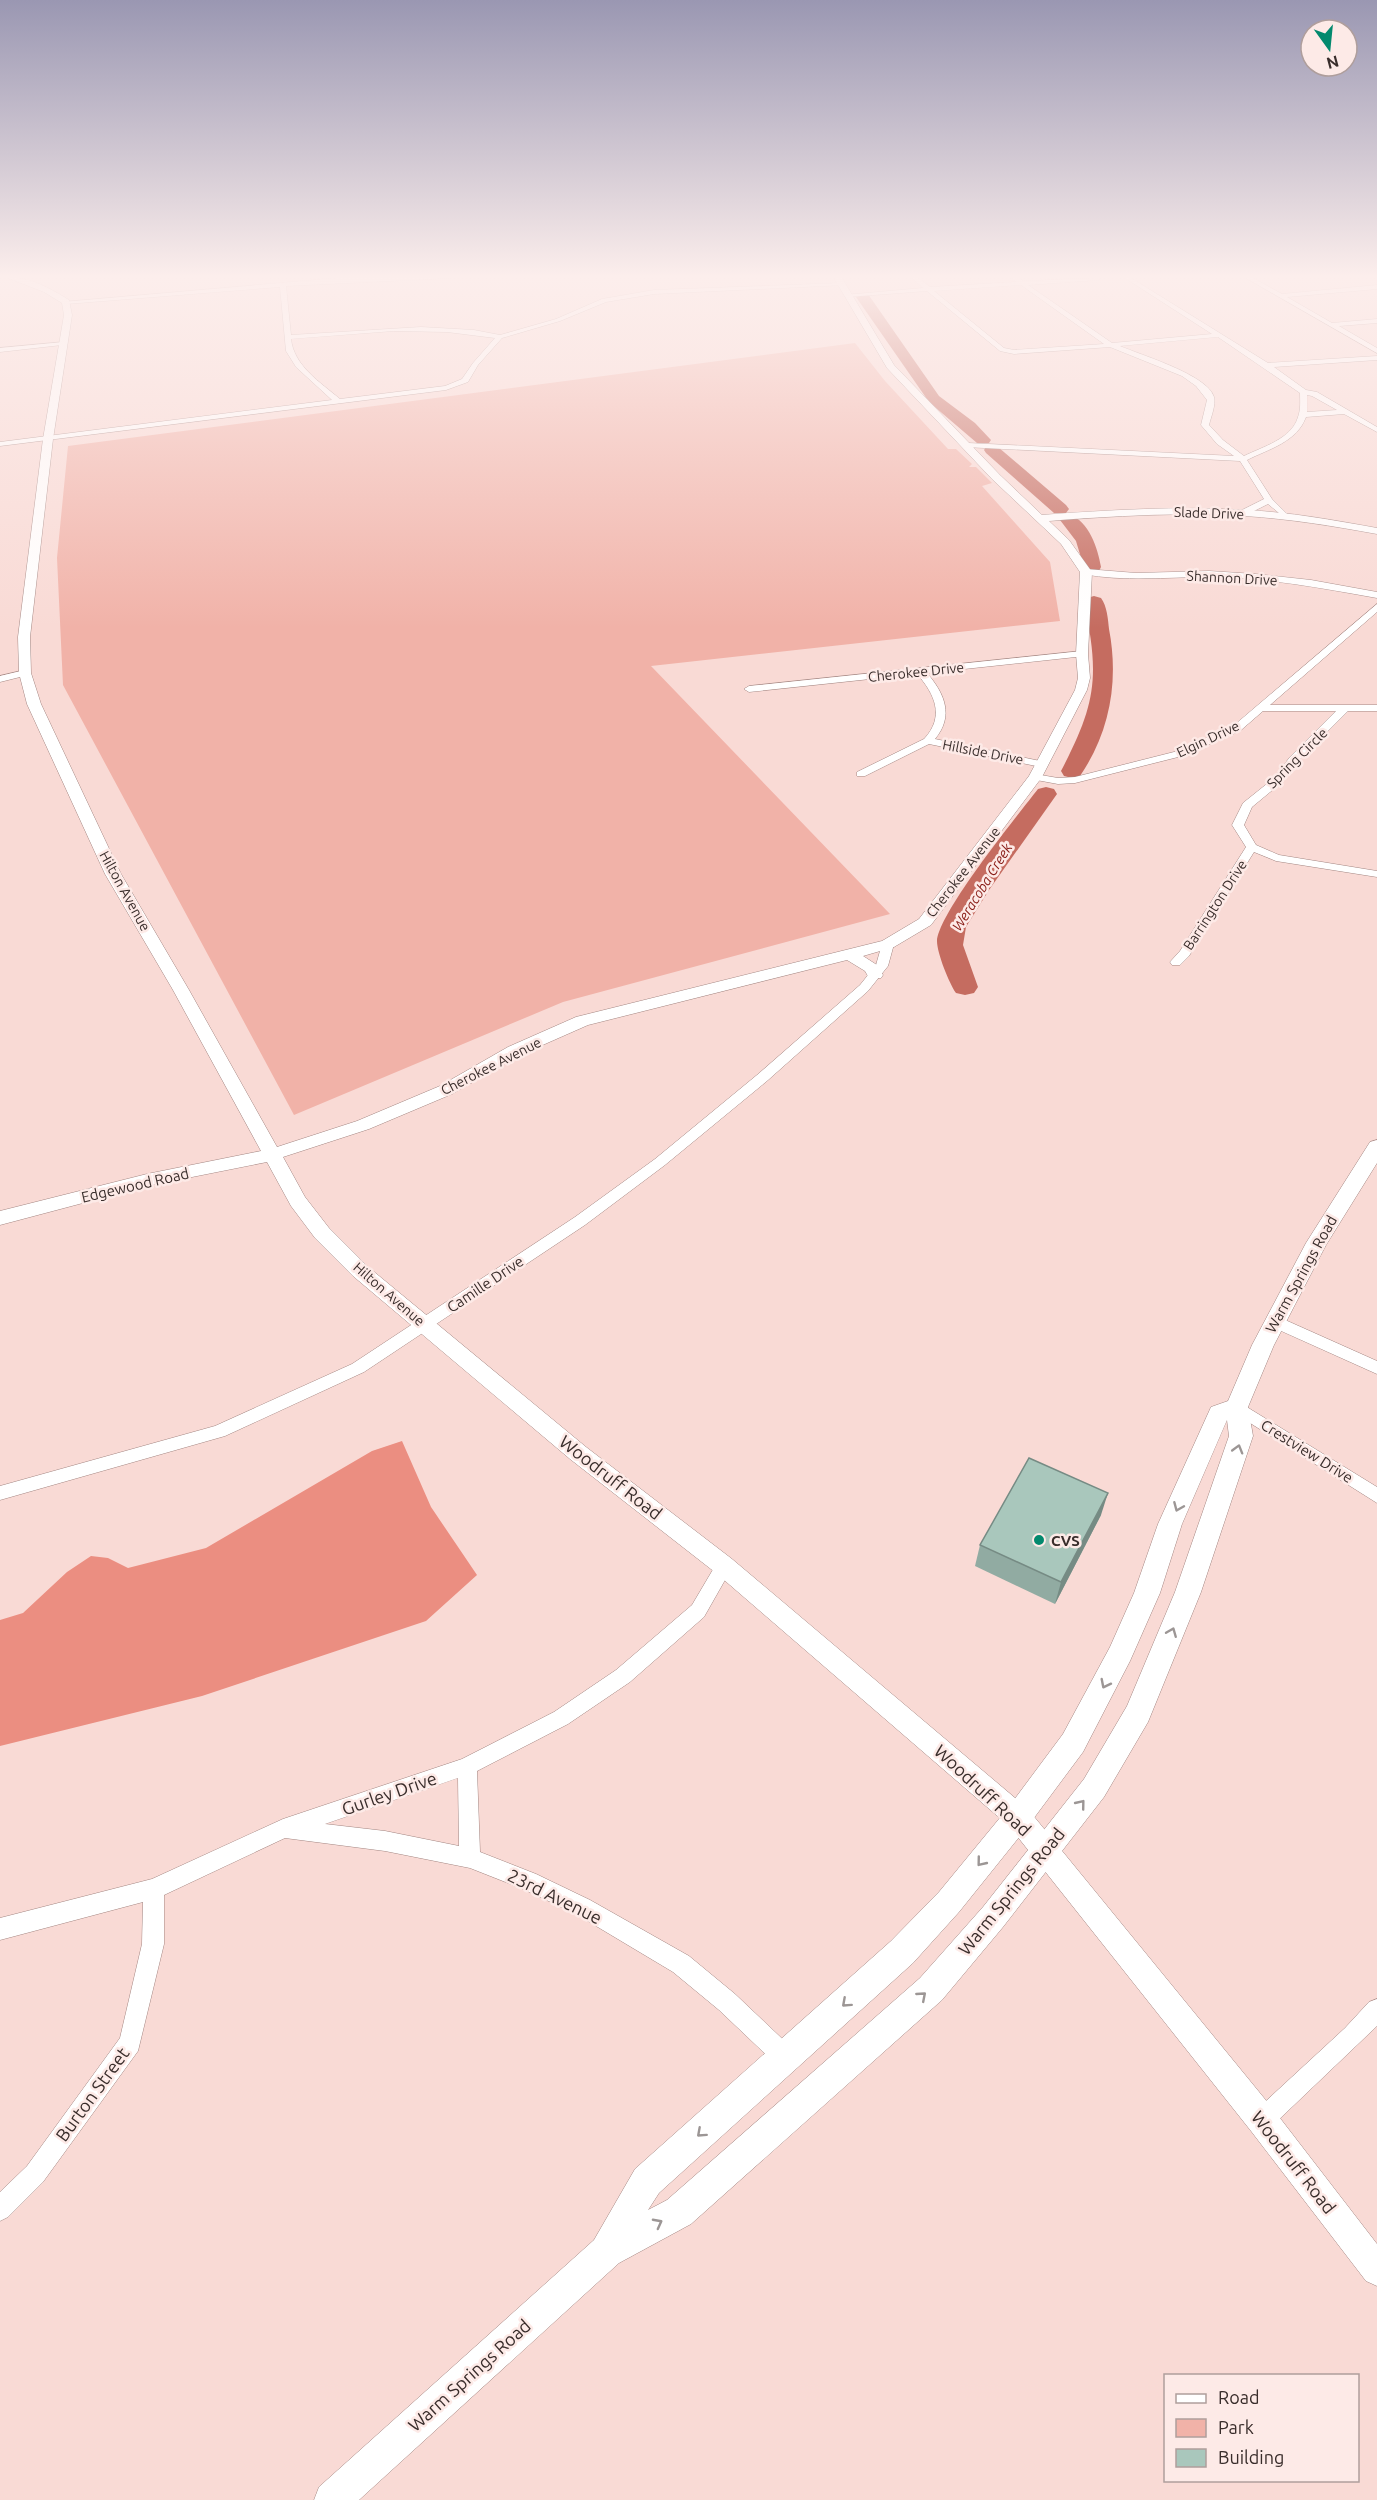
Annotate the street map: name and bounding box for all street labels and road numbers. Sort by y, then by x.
street label: Slade Drive [1174,504,1244,522]
street label: Shannon Drive [1186,568,1278,588]
street label: Cherokee Drive [867,659,965,685]
street label: Elgin Drive [1174,718,1242,760]
street label: Spring Circle [1264,725,1330,791]
street label: Hillside Drive [941,736,1025,768]
street label: Cherokee Avenue [923,824,1003,920]
street label: Hilton Avenue [96,848,154,934]
street label: Barrington Drive [1180,857,1250,953]
street label: Cherokee Avenue [438,1034,544,1098]
street label: Edgewood Road [80,1164,190,1206]
street label: Warm Springs Road [1262,1213,1340,1335]
street label: Camille Drive [444,1252,526,1316]
street label: Hilton Avenue [350,1259,428,1329]
street label: Crestview Drive [1258,1416,1356,1486]
street label: Woodruff Road [556,1431,666,1523]
street label: Woodruff Road [931,1740,1035,1840]
street label: Gurley Drive [339,1767,439,1819]
street label: Warm Springs Road [954,1824,1068,1958]
street label: 23rd Avenue [505,1865,605,1927]
street label: Burton Street [51,2043,133,2145]
street label: Woodruff Road [1248,2107,1340,2217]
street label: Warm Springs Road [404,2315,534,2435]

